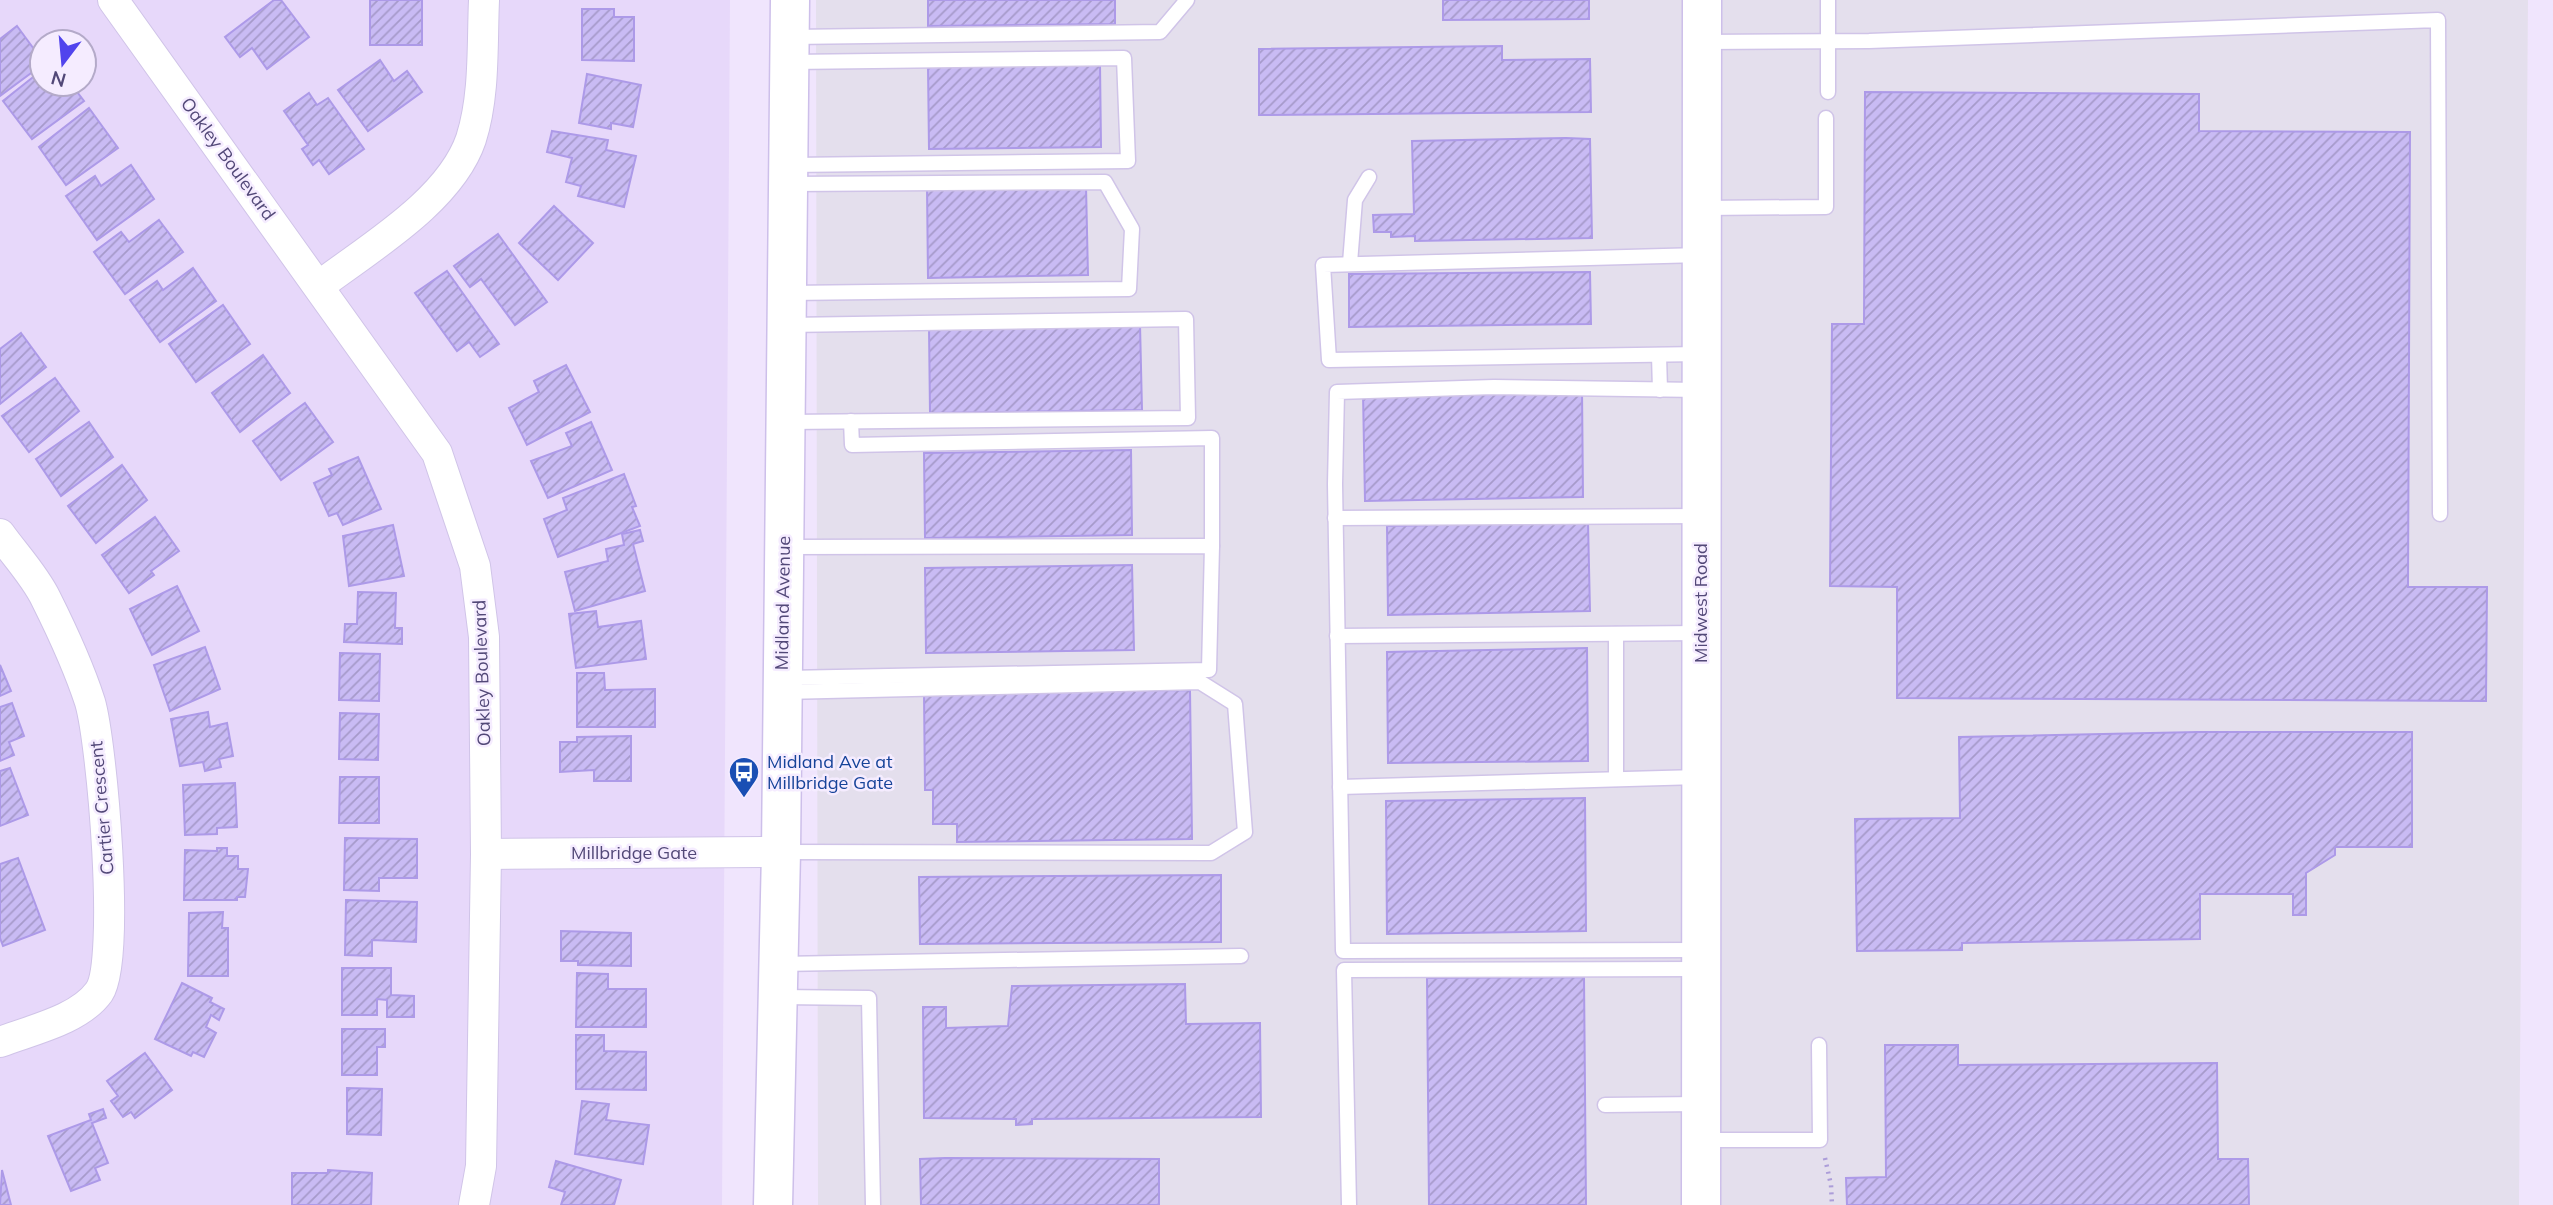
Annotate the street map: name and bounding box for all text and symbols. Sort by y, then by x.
north arrow [28,28,98,98]
text: N [48,66,69,93]
street label: Oakley Boulevard [176,93,281,225]
street label: Midland Avenue [770,536,795,670]
street label: Midwest Road [1689,543,1712,663]
street label: Oakley Boulevard [467,599,496,747]
street label: Cartier Crescent [84,740,119,876]
place label: Midland Ave at Millbridge Gate [767,750,893,794]
bus stop icon: Midland Ave at Millbridge Gate [727,755,761,799]
street label: Millbridge Gate [571,841,697,864]

